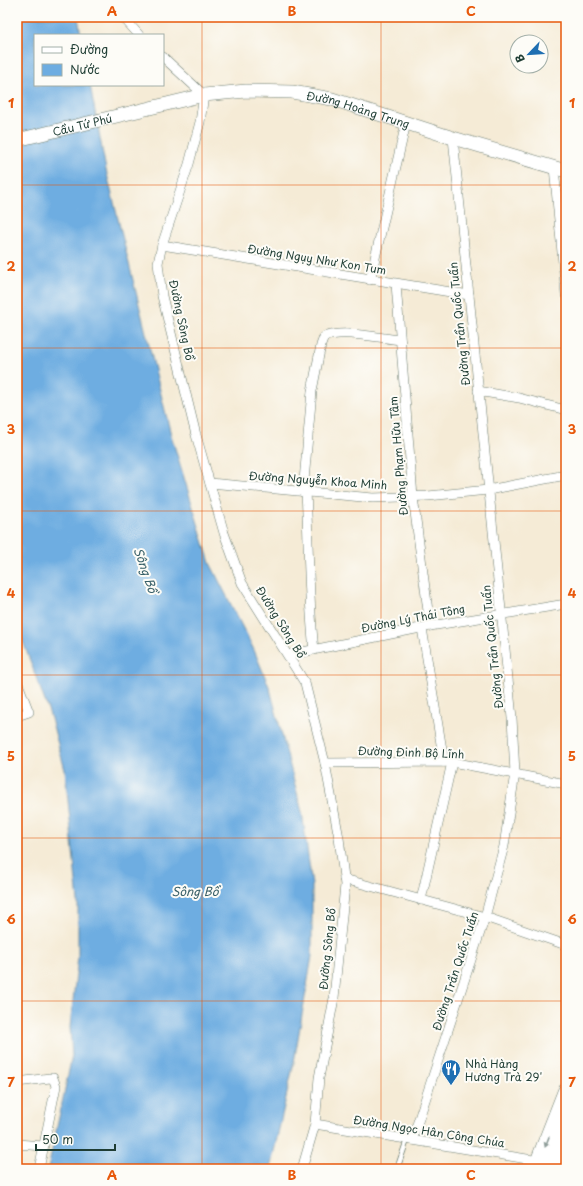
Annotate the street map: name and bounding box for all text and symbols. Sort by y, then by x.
text: A [107,1,117,20]
text: B [288,1,297,20]
text: C [466,1,476,20]
legend [34,34,164,86]
north arrow [509,34,549,74]
text: Đường [70,40,108,58]
text: B [510,51,529,65]
text: Nước [70,60,100,78]
street label: Đường Hoàng Trung [305,86,412,132]
text: 1 [8,93,14,112]
text: 1 [569,93,575,112]
street label: Cầu Tứ Phú [51,109,114,140]
street label: Đường Ngụy Như Kon Tum [246,240,388,278]
text: 2 [6,256,16,275]
text: 2 [567,256,577,275]
street label: Đường Trần Quốc Tuấn [444,261,474,387]
street label: Đường Sông Bồ [165,278,199,363]
street label: Đường Phạm Hữu Tâm [384,396,412,516]
text: 3 [7,419,16,438]
text: 3 [568,419,577,438]
street label: Đường Nguyễn Khoa Minh [248,467,388,493]
water label: Sông Bồ [130,545,163,598]
text: 4 [7,583,16,602]
street label: Đường Sông Bồ [252,583,310,662]
text: 4 [568,583,577,602]
street label: Đường Trần Quốc Tuấn [477,584,507,710]
street label: Đường Lý Thái Tông [360,600,466,636]
street label: Đường Đinh Bộ Lĩnh [357,742,465,762]
text: 5 [7,746,15,765]
text: 5 [568,746,576,765]
water label: Sông Bồ [171,882,221,900]
street label: Đường Sông Bồ [314,906,340,991]
text: 6 [6,909,16,928]
street label: Đường Trần Quốc Tuấn [428,909,482,1033]
text: 6 [567,909,577,928]
place label: Nhà Hàng Hương Trà 29' [465,1055,542,1085]
restaurant icon: Nhà Hàng Hương Trà 29' [440,1058,462,1086]
text: 7 [7,1072,15,1091]
text: 7 [568,1072,576,1091]
street label: Đường Ngọc Hân Công Chúa [352,1111,506,1151]
scale bar [36,1126,115,1152]
text: 50 m [42,1130,73,1148]
one-way arrow [543,1136,549,1148]
text: A [107,1165,117,1184]
text: B [288,1165,297,1184]
text: C [466,1165,476,1184]

